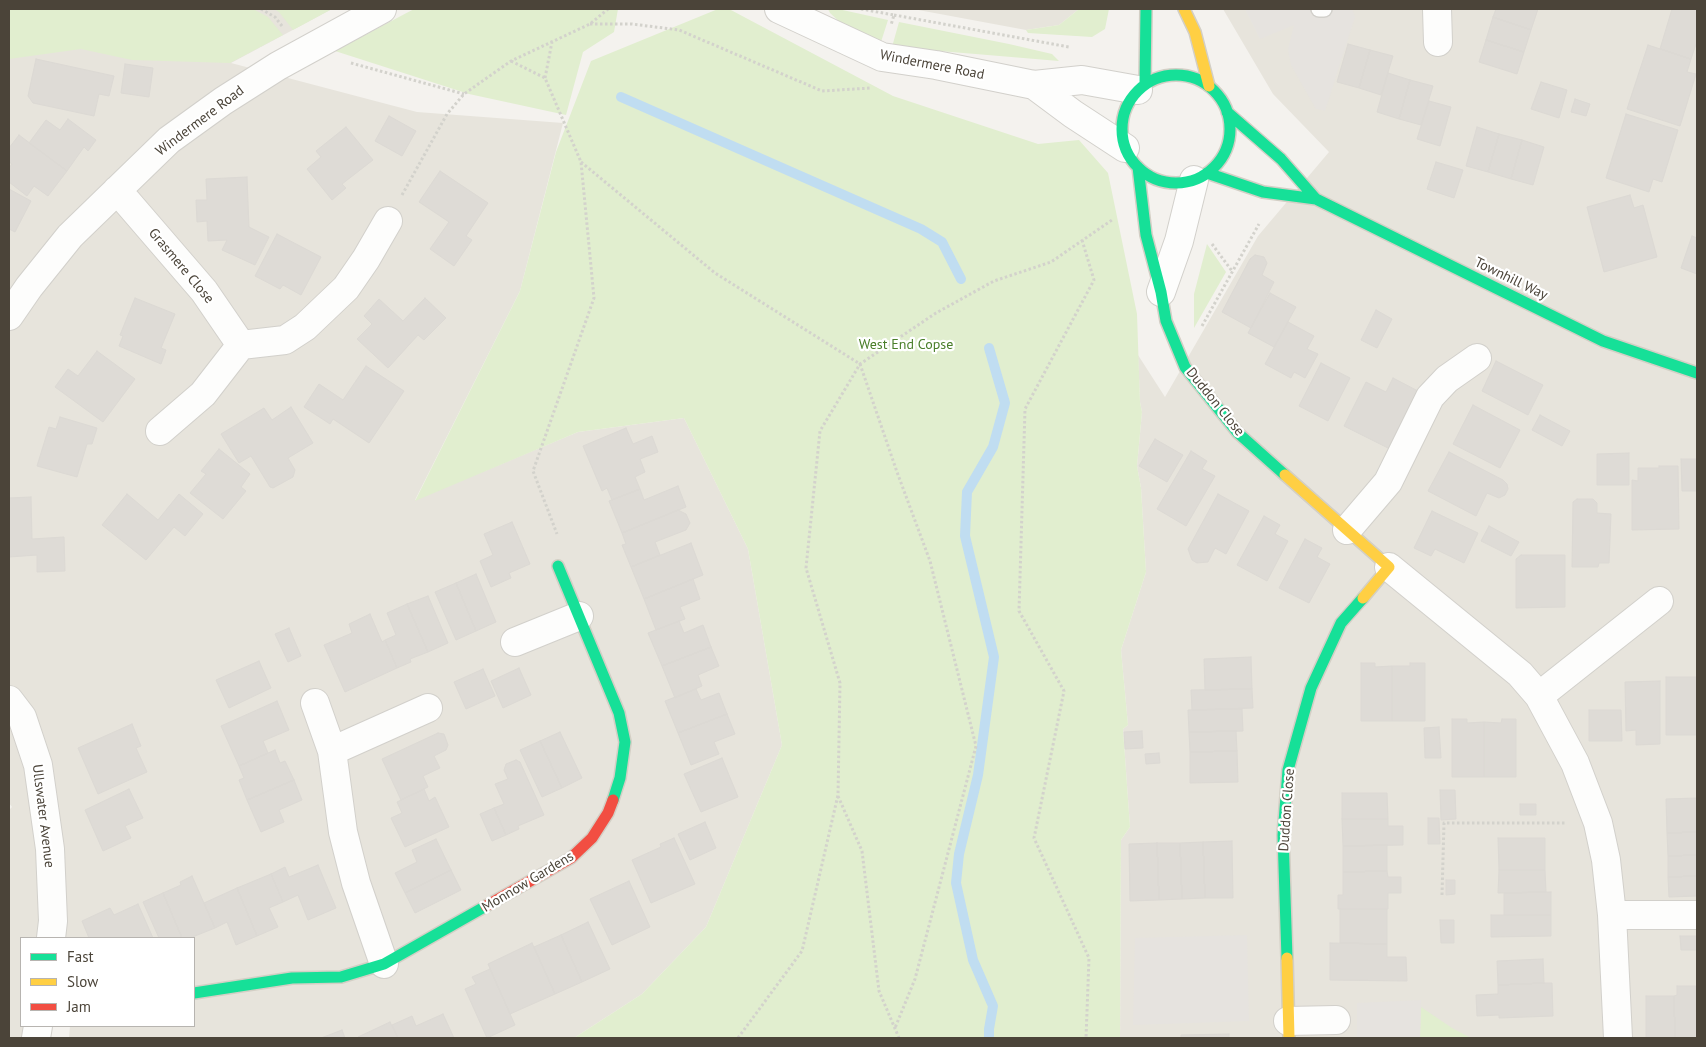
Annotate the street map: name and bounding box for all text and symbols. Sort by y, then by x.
street label: Windermere Road [878,47,986,83]
street label: Windermere Road [153,82,247,160]
street label: Grasmere Close [145,225,217,307]
street label: Townhill Way [1472,254,1550,304]
park label: West End Copse [859,337,953,353]
street label: Duddon Close [1182,364,1248,440]
street label: Ullswater Avenue [28,763,58,869]
street label: Duddon Close [1276,768,1298,852]
street label: Monnow Gardens [479,848,577,916]
legend [20,937,195,1027]
text: Fast [67,947,94,966]
text: Slow [67,972,98,991]
text: Jam [67,997,91,1016]

